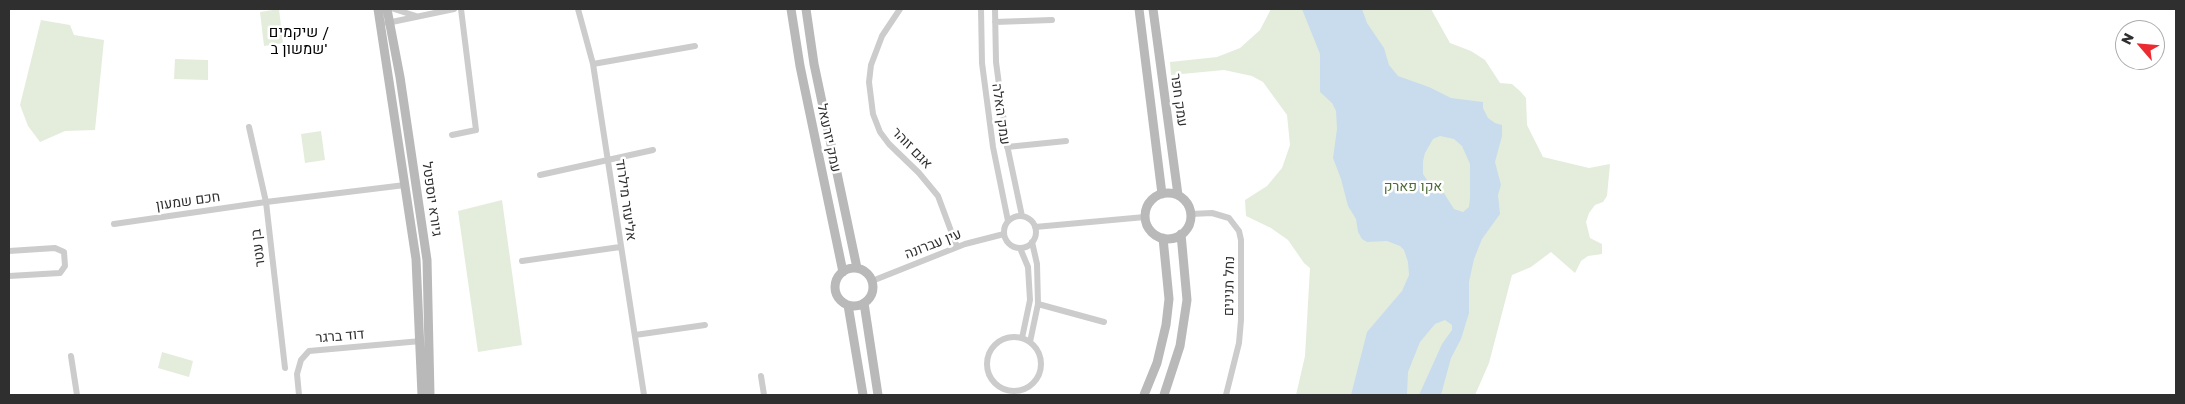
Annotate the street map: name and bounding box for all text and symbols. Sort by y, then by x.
north arrow [2115,20,2165,70]
district label: שיקמים / שמשון ב' [269,23,329,58]
text: N [2117,30,2137,47]
street label: עמק חפר [1167,72,1191,128]
street label: עמק האלה [988,82,1014,146]
street label: עמק יזרעאל [814,102,844,174]
street label: אגם זוהר [888,124,936,172]
street label: אליעזר מילרוד [612,158,640,242]
street label: גיורא יוספטל [418,161,446,237]
park label: אקו פארק [1384,179,1442,195]
street label: חכם שמעון [155,188,221,214]
street label: עין עברונה [902,225,964,263]
street label: בן עטר [247,228,269,268]
street label: נחל תנינים [1220,256,1238,316]
street label: דוד ברגר [315,326,365,346]

